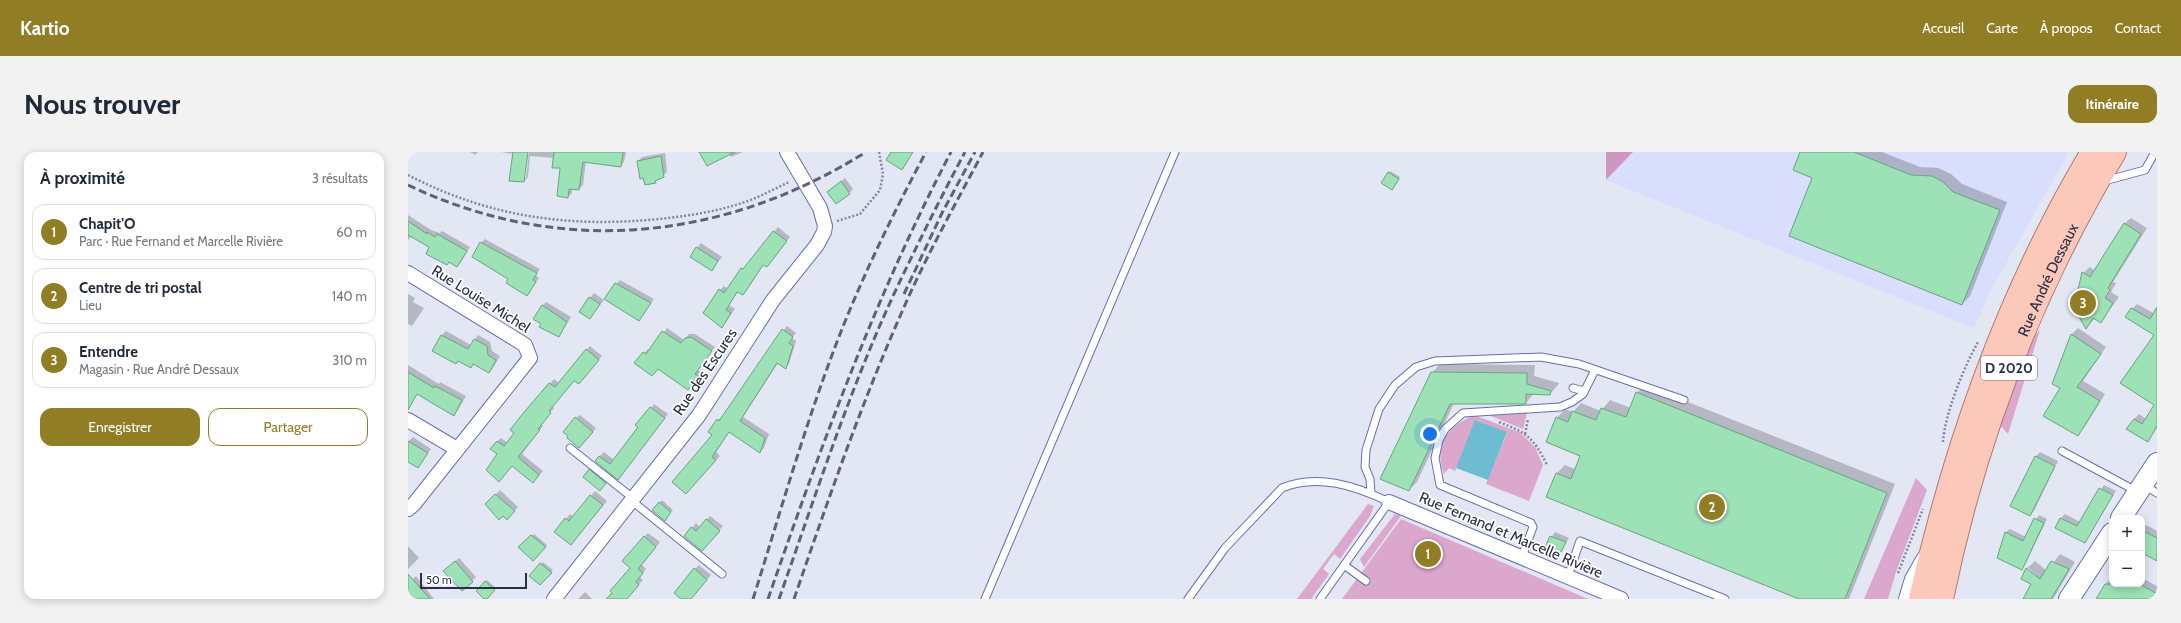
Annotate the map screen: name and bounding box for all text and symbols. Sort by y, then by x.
text: Kartio [20,17,69,40]
text: Accueil [1922,19,1964,37]
text: Carte [1986,19,2018,37]
text: À propos [2040,19,2093,37]
text: Contact [2115,19,2161,37]
button: Itinéraire [2068,85,2157,123]
text: Nous trouver [24,87,180,121]
text: À proximité [40,168,125,188]
text: 3 résultats [312,170,368,186]
text: Chapit'O [79,215,135,233]
street label: Rue André Dessaux [2014,221,2082,339]
text: 1 [52,224,56,240]
text: 60 m [336,224,367,240]
text: Parc · Rue Fernand et Marcelle Rivière [79,233,283,249]
street label: Rue Louise Michel [428,261,534,337]
text: Centre de tri postal [79,279,202,297]
text: 2 [51,288,57,304]
text: 140 m [332,288,367,304]
pin: 3 [2070,288,2096,318]
text: Lieu [79,297,102,313]
street label: Rue des Escures [669,325,741,419]
text: Entendre [79,343,138,361]
text: 3 [50,352,58,368]
text: 310 m [332,352,367,368]
road number: D 2020 [1981,356,2037,380]
text: Magasin · Rue André Dessaux [79,361,239,377]
button: Enregistrer [40,408,200,446]
button: Partager [208,408,368,446]
your location [1420,424,1440,444]
street label: Rue Fernand et Marcelle Rivière [1416,488,1606,582]
pin: 2 [1699,492,1725,522]
map controls [2109,515,2145,587]
button: + [2109,515,2145,551]
pin: 1 [1415,539,1441,569]
button: − [2109,551,2145,587]
scale bar [420,571,527,590]
text: 50 m [426,573,452,587]

